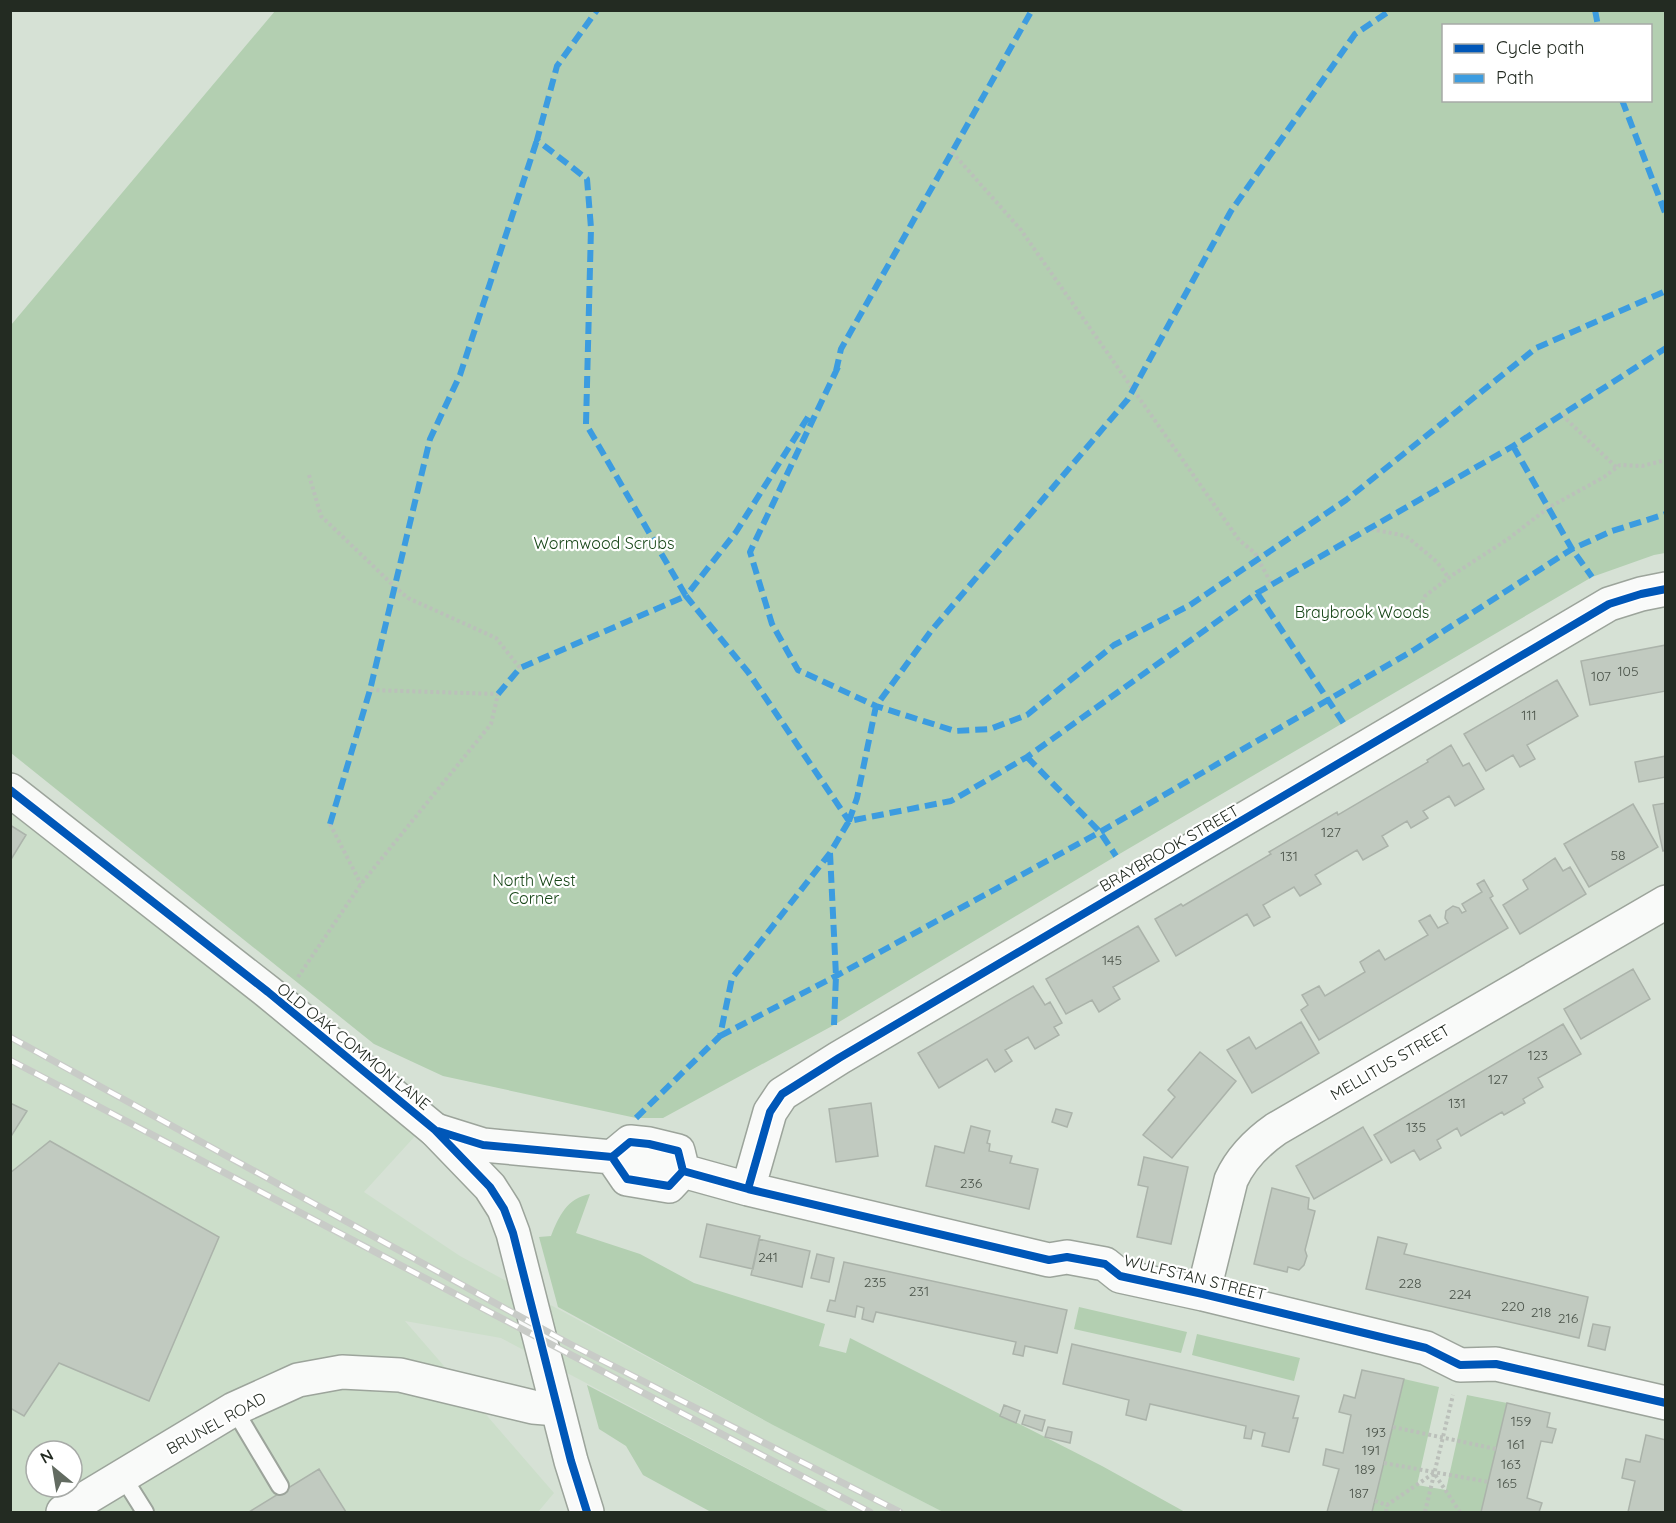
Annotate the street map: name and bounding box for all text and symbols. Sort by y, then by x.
legend [1442,24,1652,102]
text: Cycle path [1496,36,1584,59]
text: Path [1496,66,1534,89]
park label: Wormwood Scrubs [534,533,674,553]
park label: Braybrook Woods [1295,602,1429,622]
house number: 105 [1617,662,1639,680]
house number: 107 [1591,667,1611,685]
house number: 111 [1521,706,1537,724]
street label: BRAYBROOK STREET [1096,800,1243,896]
house number: 127 [1321,823,1341,841]
house number: 58 [1610,846,1626,864]
house number: 131 [1280,847,1298,865]
park label: North West Corner [492,870,576,908]
house number: 145 [1102,951,1122,969]
street label: OLD OAK COMMON LANE [273,978,435,1114]
street label: MELLITUS STREET [1327,1019,1454,1104]
house number: 123 [1528,1046,1548,1064]
house number: 127 [1488,1070,1508,1088]
house number: 131 [1448,1094,1466,1112]
house number: 135 [1406,1118,1426,1136]
house number: 236 [960,1174,983,1192]
house number: 241 [758,1248,778,1266]
street label: WULFSTAN STREET [1122,1250,1268,1304]
house number: 235 [864,1273,886,1291]
house number: 228 [1398,1274,1422,1292]
house number: 231 [909,1282,929,1300]
house number: 224 [1449,1285,1471,1303]
house number: 220 [1501,1297,1525,1315]
house number: 218 [1531,1303,1551,1321]
house number: 216 [1558,1309,1579,1327]
street label: BRUNEL ROAD [163,1387,269,1459]
house number: 159 [1511,1412,1531,1430]
house number: 193 [1366,1423,1386,1441]
house number: 161 [1507,1435,1525,1453]
north arrow [24,1439,84,1499]
house number: 191 [1362,1441,1380,1459]
text: N [36,1444,57,1468]
house number: 163 [1501,1455,1521,1473]
house number: 189 [1355,1460,1375,1478]
house number: 165 [1497,1474,1517,1492]
house number: 187 [1349,1484,1369,1502]

